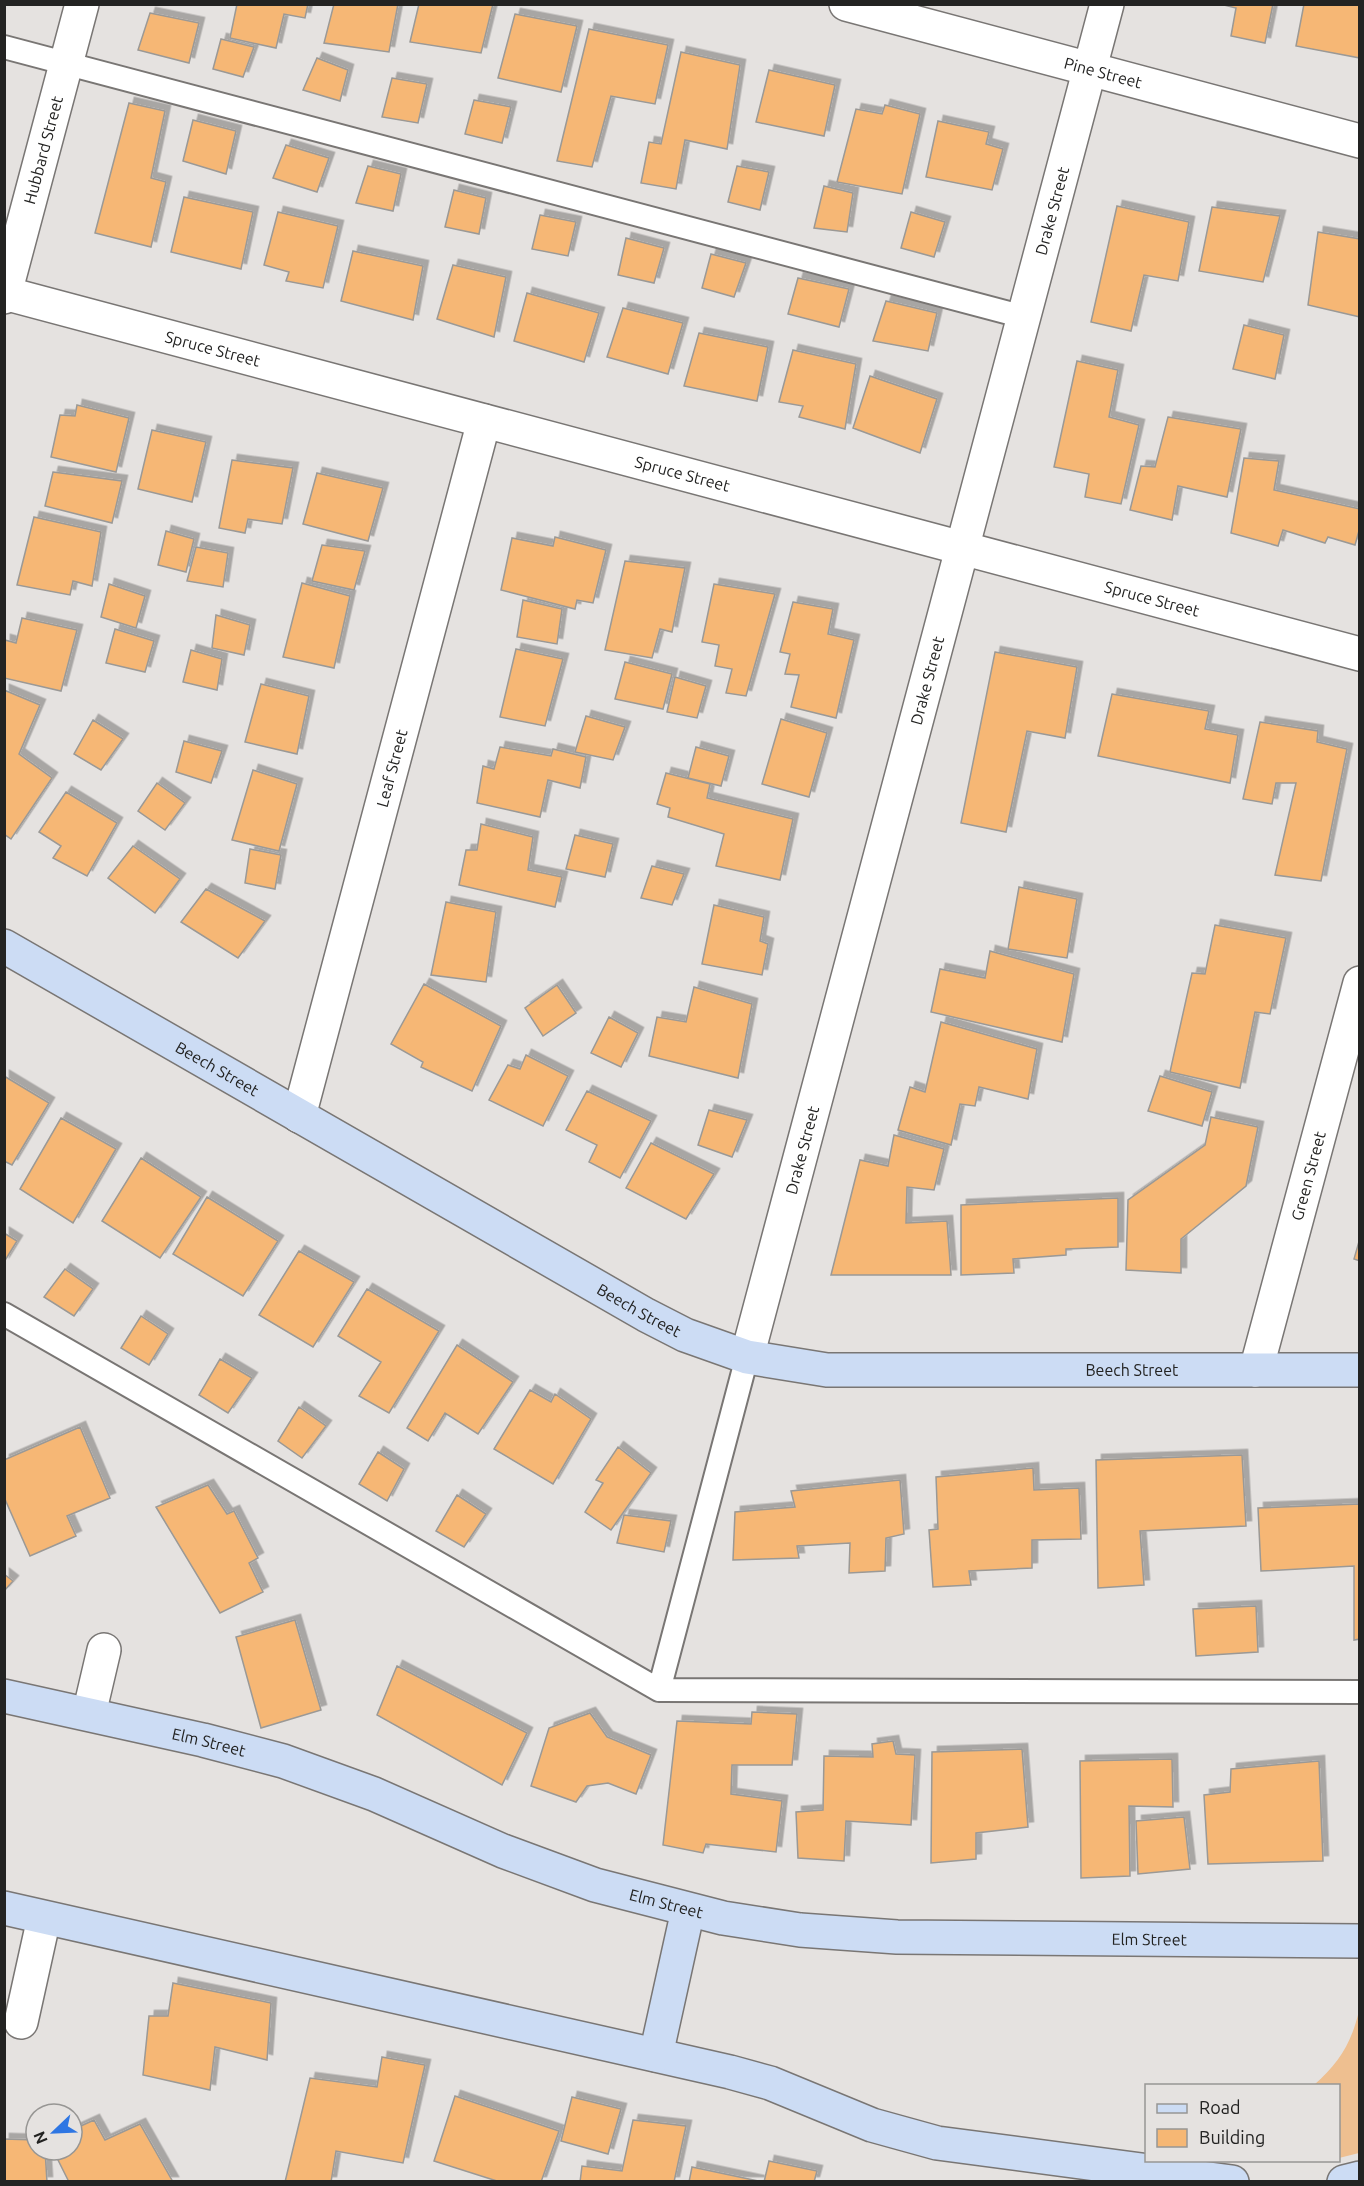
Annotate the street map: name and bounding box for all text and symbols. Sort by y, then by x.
street label: Pine Street [1062,54,1145,92]
street label: Hubbard Street [20,93,66,206]
street label: Drake Street [1032,164,1072,257]
street label: Spruce Street [163,327,263,370]
street label: Spruce Street [633,452,733,495]
street label: Spruce Street [1103,577,1202,620]
street label: Drake Street [907,634,948,727]
street label: Leaf Street [373,727,411,809]
street label: Beech Street [173,1038,263,1100]
street label: Drake Street [782,1103,823,1196]
street label: Green Street [1288,1128,1329,1223]
street label: Beech Street [594,1280,684,1341]
street label: Beech Street [1085,1361,1179,1379]
street label: Elm Street [170,1724,248,1760]
street label: Elm Street [627,1885,706,1922]
street label: Elm Street [1111,1930,1188,1949]
legend [1145,2084,1340,2162]
text: Road [1199,2097,1241,2117]
north arrow [24,2102,84,2162]
text: Building [1199,2127,1265,2147]
text: N [30,2129,51,2147]

